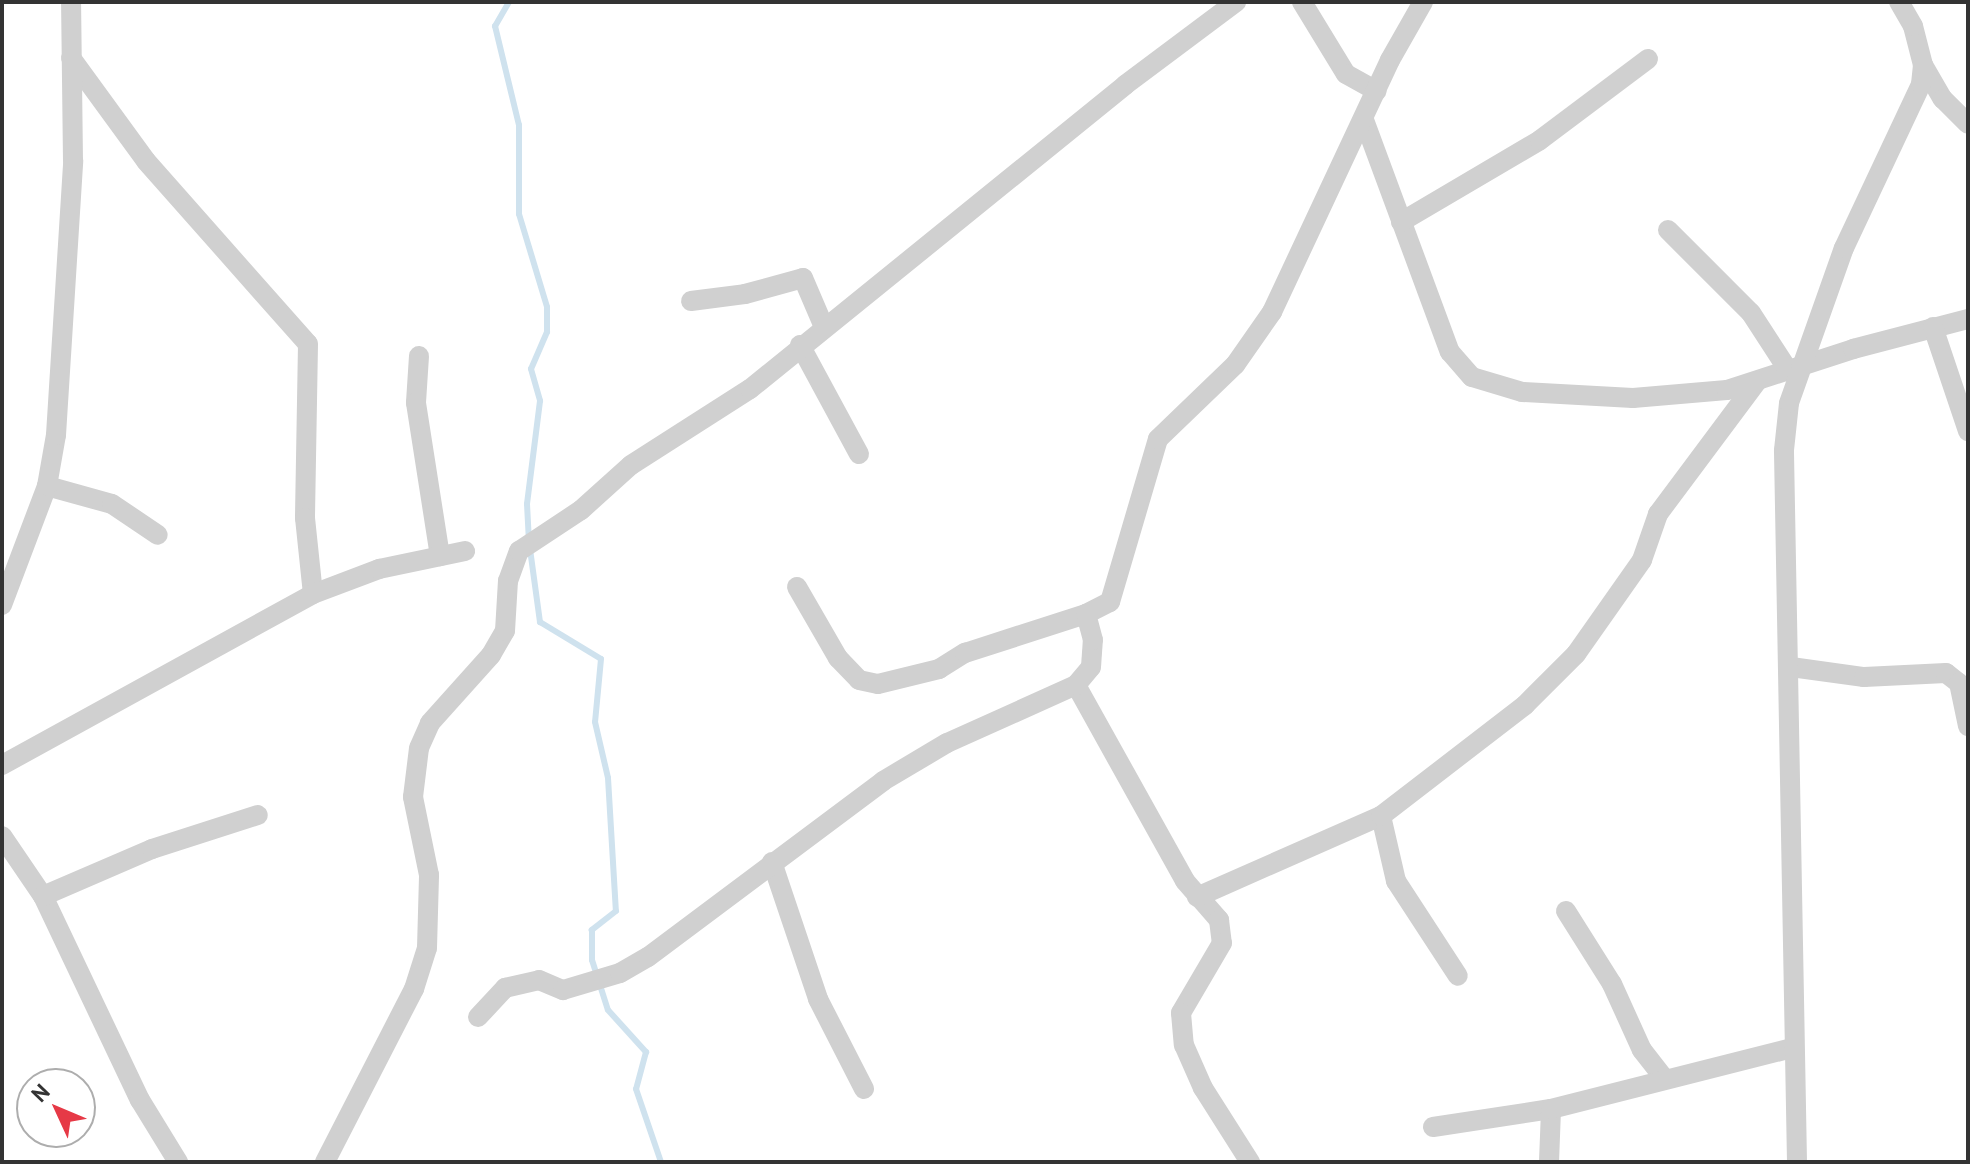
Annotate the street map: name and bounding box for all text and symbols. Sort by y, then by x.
north arrow [16,1068,96,1148]
text: N [25,1078,55,1108]

